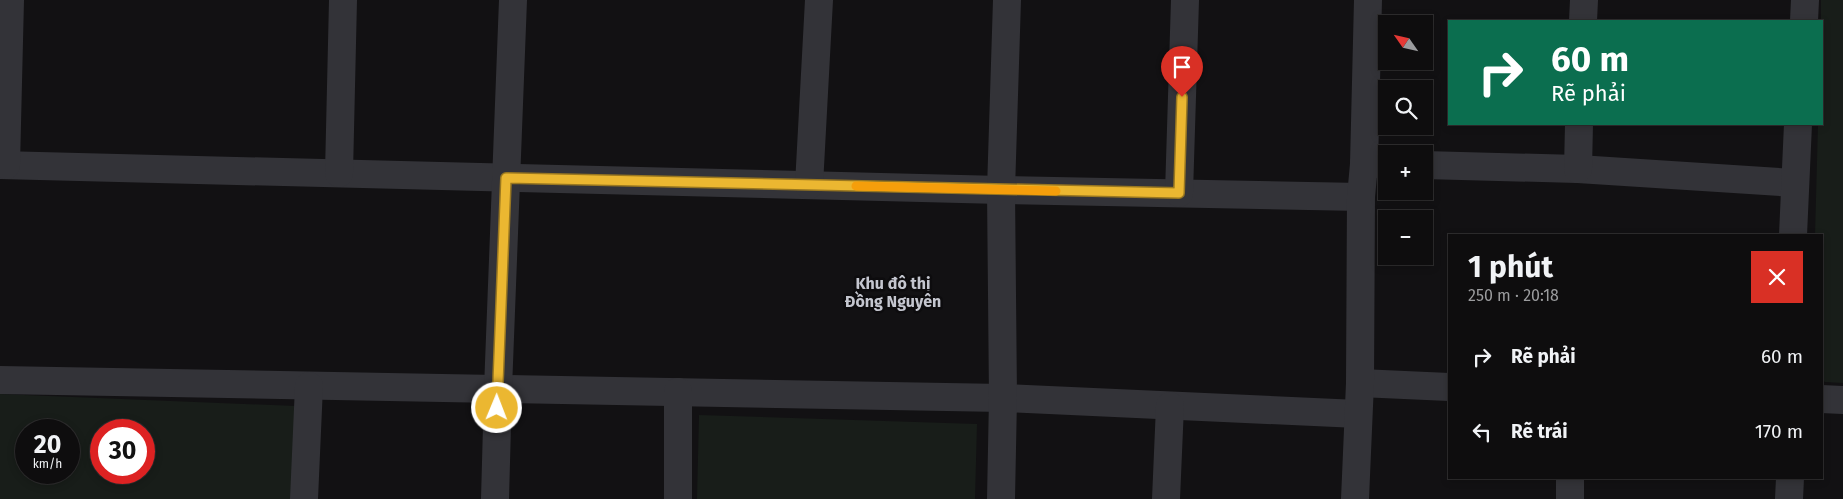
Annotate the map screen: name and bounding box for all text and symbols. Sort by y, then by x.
north arrow [1378,15,1432,70]
map controls [1378,15,1433,265]
text: 60 m [1551,38,1629,80]
icon: right [1468,40,1533,105]
pin [1161,46,1203,97]
icon: arrive [1168,53,1196,81]
button: search [1378,80,1433,135]
text: Rẽ phải [1551,80,1626,107]
button: + [1378,145,1433,200]
button: − [1378,210,1433,265]
text: 1 phút [1468,249,1553,285]
button: close [1751,251,1803,303]
district label: Khu đô thị Đồng Nguyên [845,274,941,311]
text: 250 m · 20:18 [1468,286,1559,305]
icon: right [1468,343,1496,371]
text: Rẽ phải [1511,345,1576,368]
text: 60 m [1761,345,1803,368]
position arrow [470,381,522,433]
icon: left [1468,418,1496,446]
speed limit sign: 30 [90,419,155,484]
text: Rẽ trái [1511,420,1568,443]
text: 170 m [1755,420,1803,443]
text: 20 [34,430,61,460]
text: km/h [33,457,62,471]

